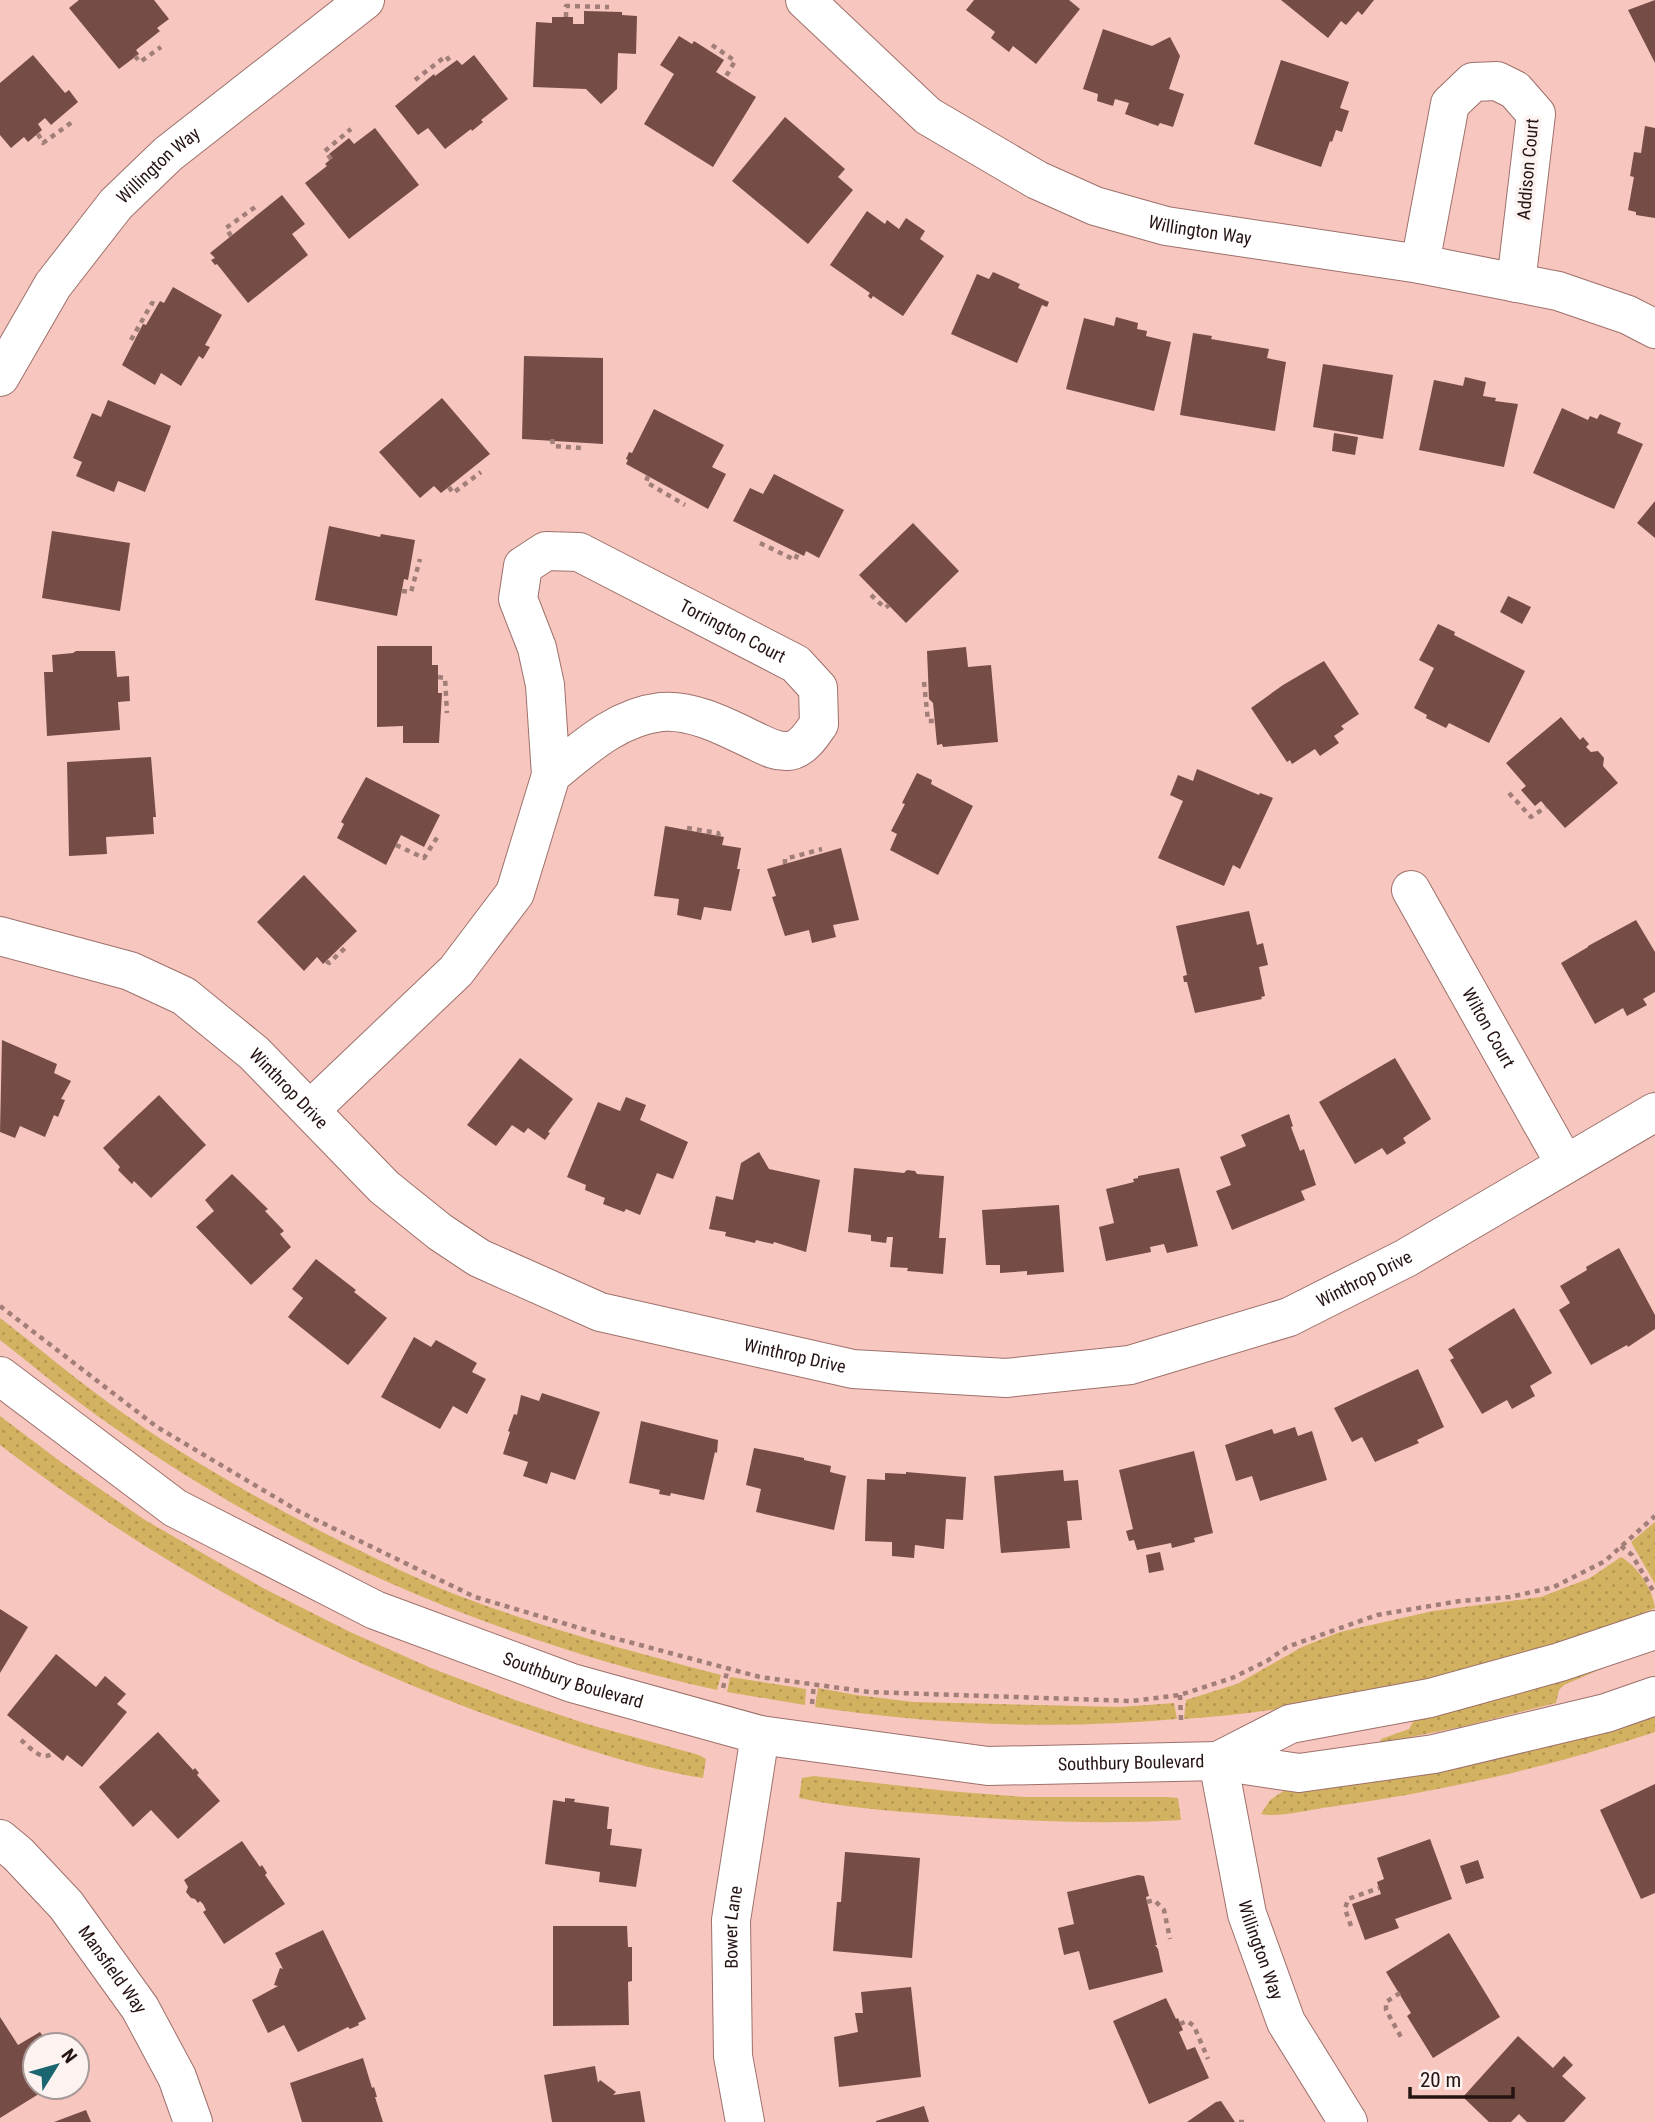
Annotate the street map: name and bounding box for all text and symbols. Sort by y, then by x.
street label: Addison Court [1513,117,1542,221]
street label: Willington Way [112,122,204,208]
street label: Willington Way [1146,211,1254,249]
street label: Torrington Court [676,595,789,667]
street label: Wilton Court [1458,984,1520,1071]
street label: Winthrop Drive [245,1044,333,1133]
street label: Winthrop Drive [1313,1246,1416,1311]
street label: Winthrop Drive [742,1334,848,1377]
street label: Southbury Boulevard [500,1647,646,1712]
street label: Southbury Boulevard [1058,1750,1204,1774]
street label: Bower Lane [720,1884,746,1969]
street label: Willington Way [1235,1898,1288,2003]
street label: Mansfield Way [74,1921,152,2017]
north arrow [21,2031,91,2101]
text: N [56,2045,82,2068]
scale bar [1410,2056,1513,2100]
text: 20 m [1420,2068,1461,2092]

